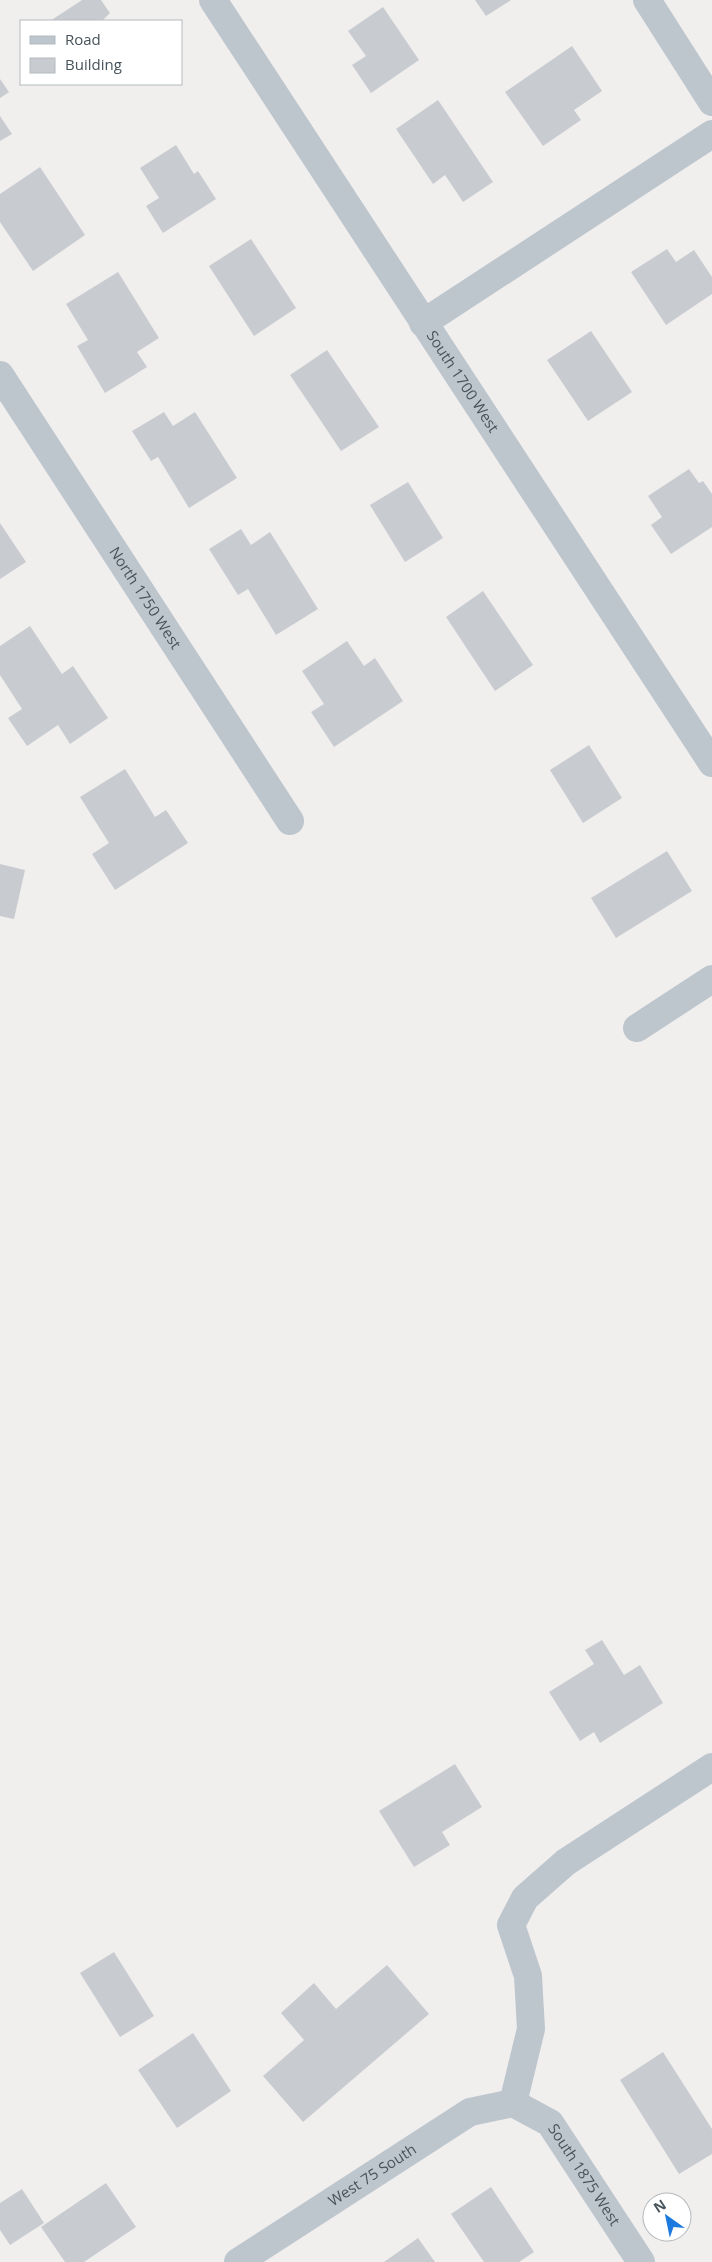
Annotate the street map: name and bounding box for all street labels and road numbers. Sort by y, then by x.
street label: South 1700 West [423,326,504,436]
street label: North 1750 West [105,543,186,652]
street label: South 1875 West [544,2119,625,2229]
street label: West 75 South [324,2139,420,2210]

